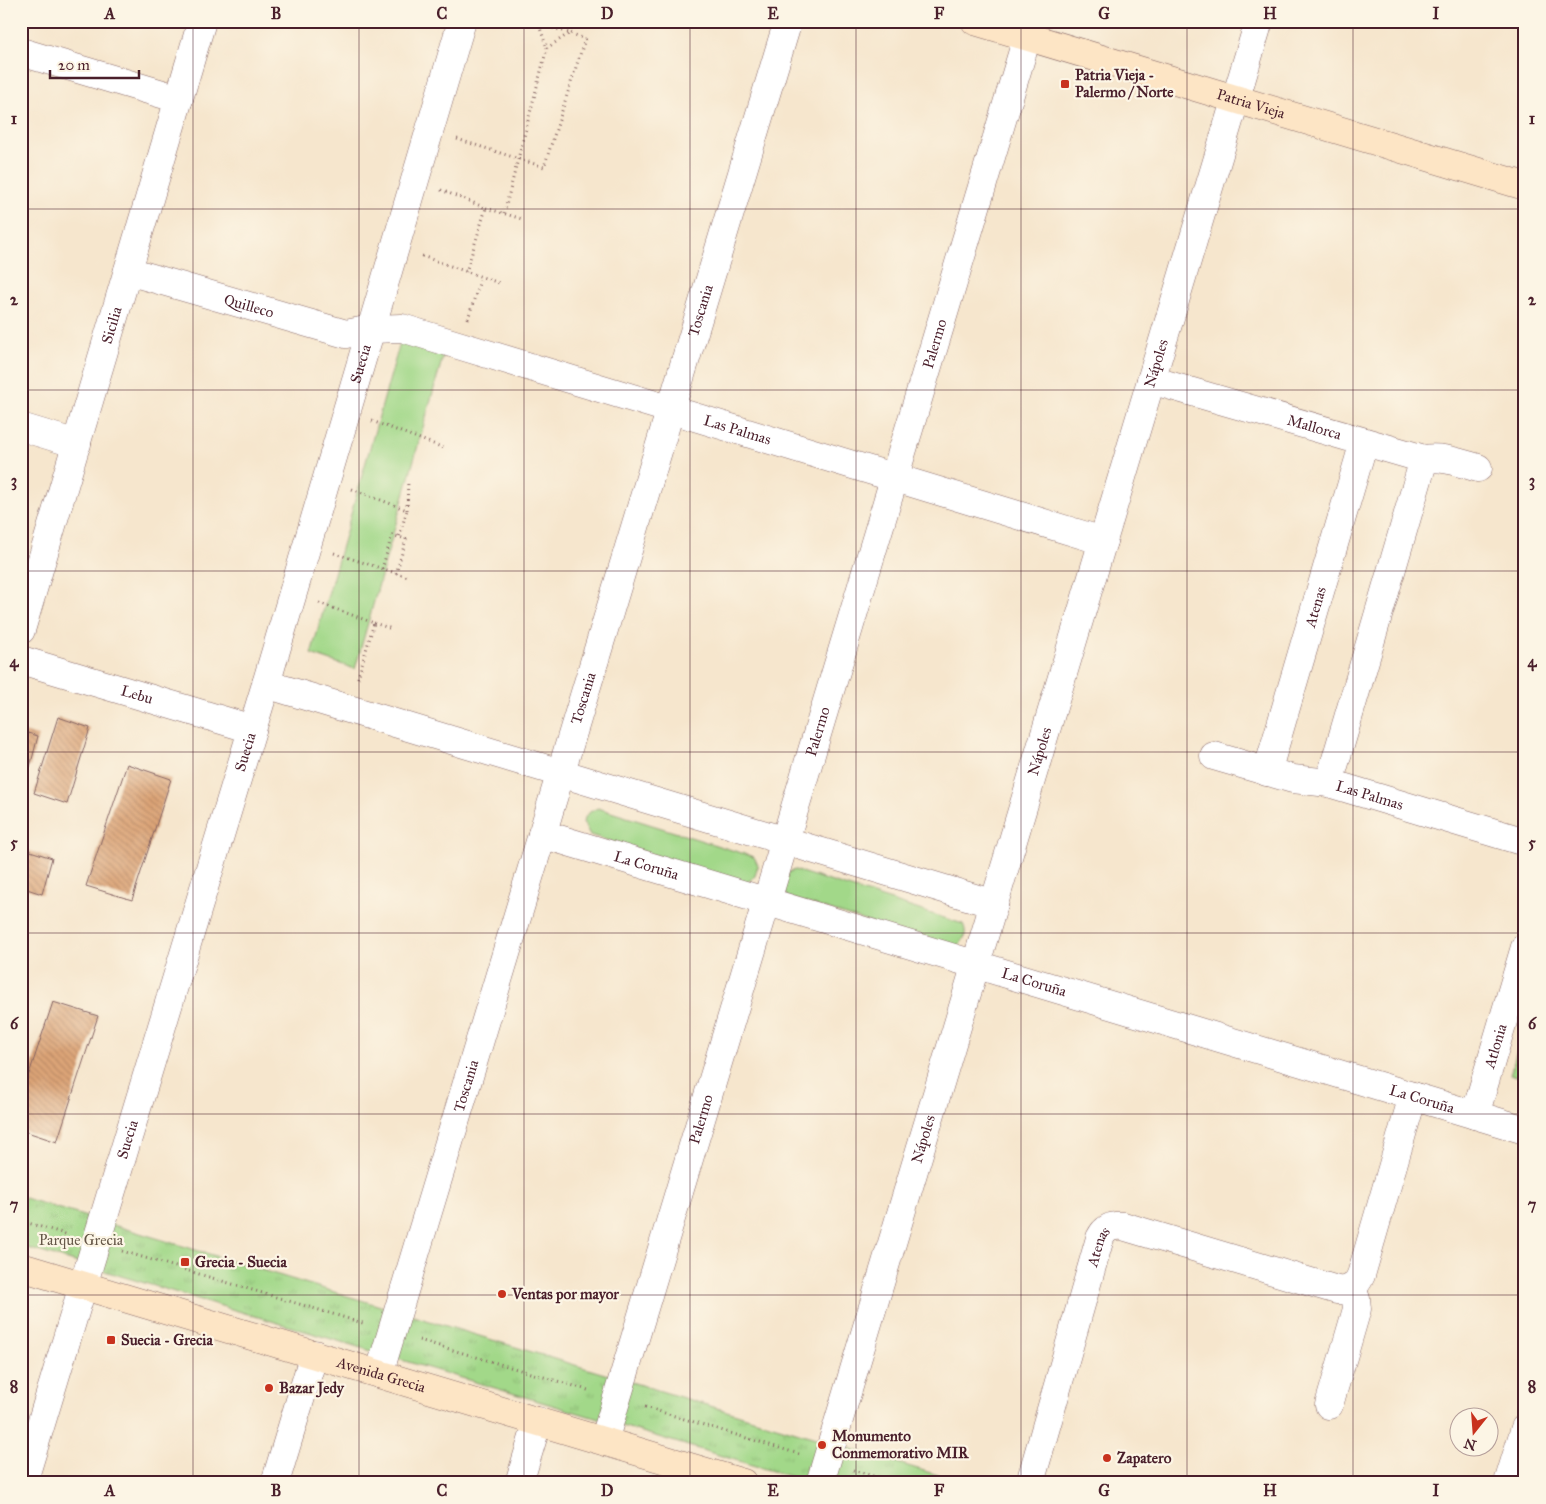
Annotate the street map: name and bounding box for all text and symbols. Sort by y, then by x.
text: A [104,4,116,23]
text: B [271,4,281,23]
text: C [437,4,448,23]
text: D [601,4,614,23]
text: E [767,4,779,23]
text: F [934,4,945,23]
text: G [1098,4,1110,23]
text: H [1263,4,1277,23]
text: I [1433,4,1440,23]
scale bar [50,48,139,80]
text: 20 m [58,56,90,74]
place label: Patria Vieja - Palermo / Norte [1075,66,1174,101]
marker: Patria Vieja - Palermo / Norte [1059,78,1071,90]
street label: Patria Vieja [1215,85,1288,123]
text: 1 [11,109,18,128]
text: 1 [1529,109,1536,128]
street label: Toscania [684,282,717,339]
text: 2 [10,290,19,309]
street label: Quilleco [222,290,276,322]
text: 2 [1528,290,1537,309]
street label: Sicilia [98,304,126,346]
street label: Palermo [919,317,951,371]
street label: Nápoles [1140,337,1172,390]
street label: Suecia [346,342,375,385]
street label: Las Palmas [702,411,773,449]
street label: Mallorca [1285,411,1344,444]
text: 3 [11,471,17,491]
text: 3 [1529,471,1535,491]
street label: Atenas [1301,585,1330,630]
text: 4 [10,652,20,672]
text: 4 [1528,652,1538,672]
street label: Toscania [567,669,600,726]
street label: Lebu [119,681,155,708]
street label: Palermo [802,704,834,758]
street label: Nápoles [1024,725,1055,778]
street label: Suecia [231,730,260,774]
street label: Las Palmas [1334,777,1405,814]
text: 5 [10,833,18,852]
text: 5 [1528,833,1536,852]
street label: La Coruña [612,847,682,884]
street label: La Coruña [1000,964,1069,1001]
text: 6 [10,1014,19,1033]
text: 6 [1528,1014,1537,1033]
street label: Atlonia [1480,1021,1511,1071]
street label: Toscania [450,1057,483,1114]
street label: La Coruña [1387,1081,1457,1117]
street label: Palermo [685,1092,717,1146]
street label: Nápoles [907,1113,939,1166]
street label: Suecia [113,1117,142,1161]
text: 7 [10,1195,19,1214]
text: 7 [1528,1195,1537,1214]
street label: Atenas [1083,1222,1113,1270]
park label: Parque Grecia [39,1231,124,1250]
place label: Grecia - Suecia [195,1253,287,1271]
marker: Grecia - Suecia [179,1256,191,1268]
place label: Ventas por mayor [511,1285,619,1304]
marker: Ventas por mayor [496,1288,508,1300]
place label: Suecia - Grecia [121,1331,213,1349]
marker: Suecia - Grecia [105,1334,117,1346]
street label: Avenida Grecia [334,1353,428,1397]
text: 8 [10,1377,18,1396]
text: 8 [1528,1377,1536,1396]
place label: Bazar Jedy [279,1379,345,1398]
marker: Bazar Jedy [263,1382,275,1394]
north arrow [1448,1406,1498,1456]
place label: Monumento Conmemorativo MIR [832,1427,970,1462]
text: N [1462,1434,1479,1454]
marker: Monumento Conmemorativo MIR [816,1439,828,1451]
place label: Zapatero [1117,1449,1172,1468]
marker: Zapatero [1101,1452,1113,1464]
text: A [104,1481,116,1500]
text: B [271,1481,281,1500]
text: C [437,1481,448,1500]
text: D [601,1481,614,1500]
text: E [767,1481,779,1500]
text: F [934,1481,945,1500]
text: G [1098,1481,1110,1500]
text: H [1263,1481,1277,1500]
text: I [1433,1481,1440,1500]

